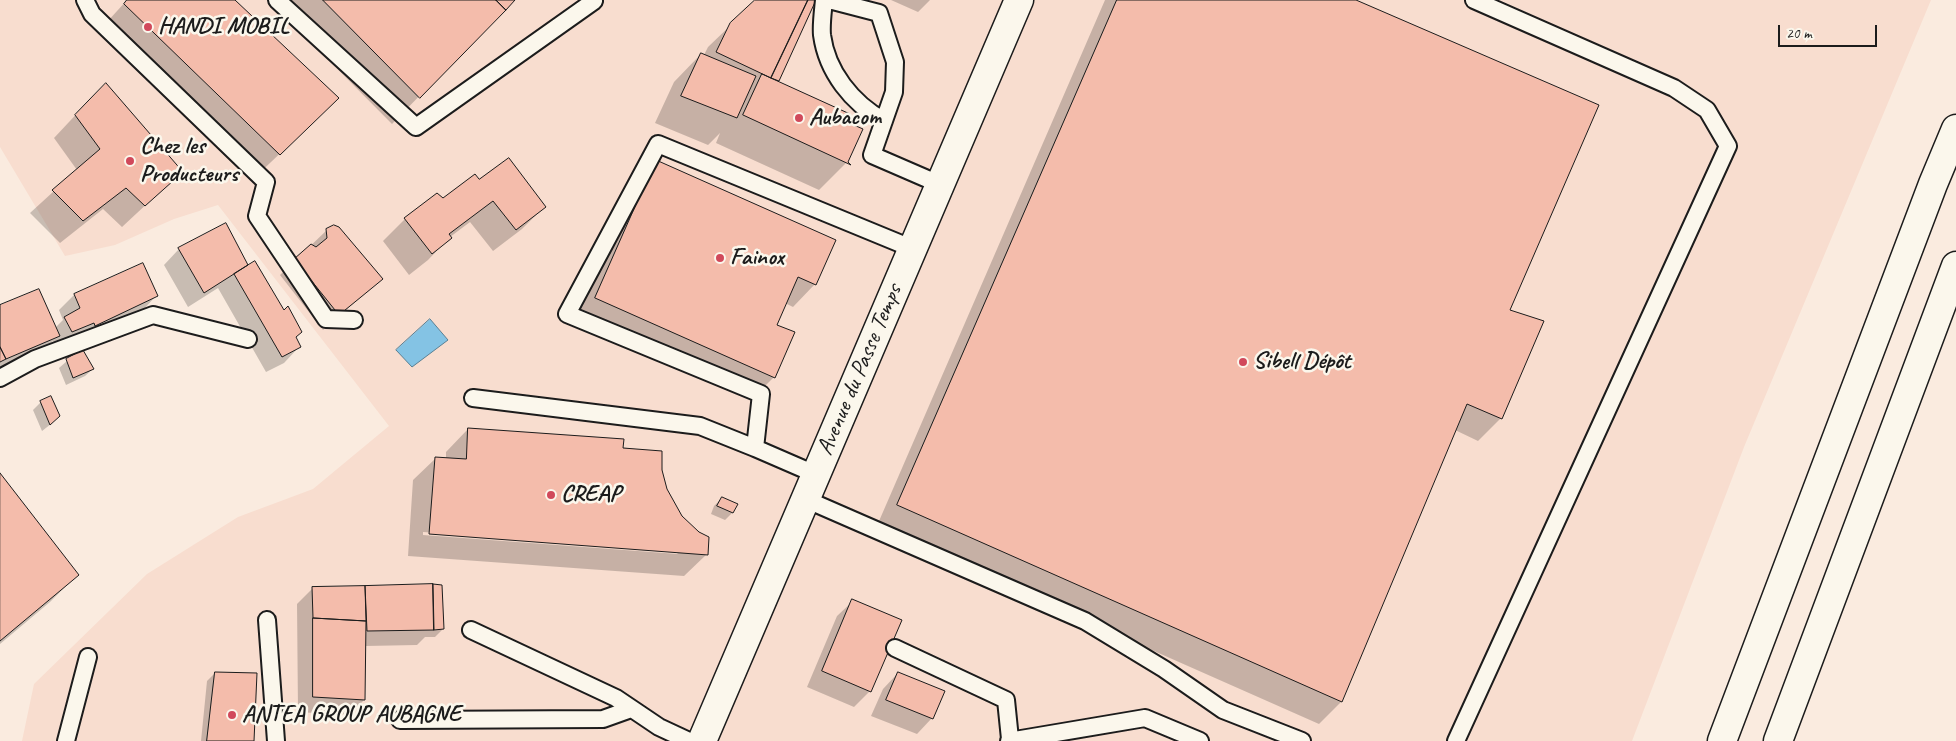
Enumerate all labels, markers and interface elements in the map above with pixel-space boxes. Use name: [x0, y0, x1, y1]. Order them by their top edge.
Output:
place label: HANDI MOBIL: [158, 13, 289, 41]
scale bar: [1781, 15, 1880, 47]
marker: HANDI MOBIL: [142, 21, 154, 33]
text: 20 m: [1786, 24, 1812, 43]
place label: Aubacom: [809, 104, 881, 132]
marker: Aubacom: [793, 112, 805, 124]
place label: Chez les Producteurs: [140, 133, 238, 189]
marker: Chez les Producteurs: [124, 155, 136, 167]
place label: Fainox: [730, 244, 784, 272]
marker: Fainox: [714, 252, 726, 264]
street label: Avenue du Passe Temps: [811, 280, 909, 460]
place label: Sibell Dépôt: [1253, 348, 1350, 376]
marker: Sibell Dépôt: [1237, 356, 1249, 368]
place label: CREAP: [561, 481, 621, 509]
marker: CREAP: [545, 489, 557, 501]
place label: ANTEA GROUP AUBAGNE: [242, 701, 461, 729]
marker: ANTEA GROUP AUBAGNE: [226, 709, 238, 721]

